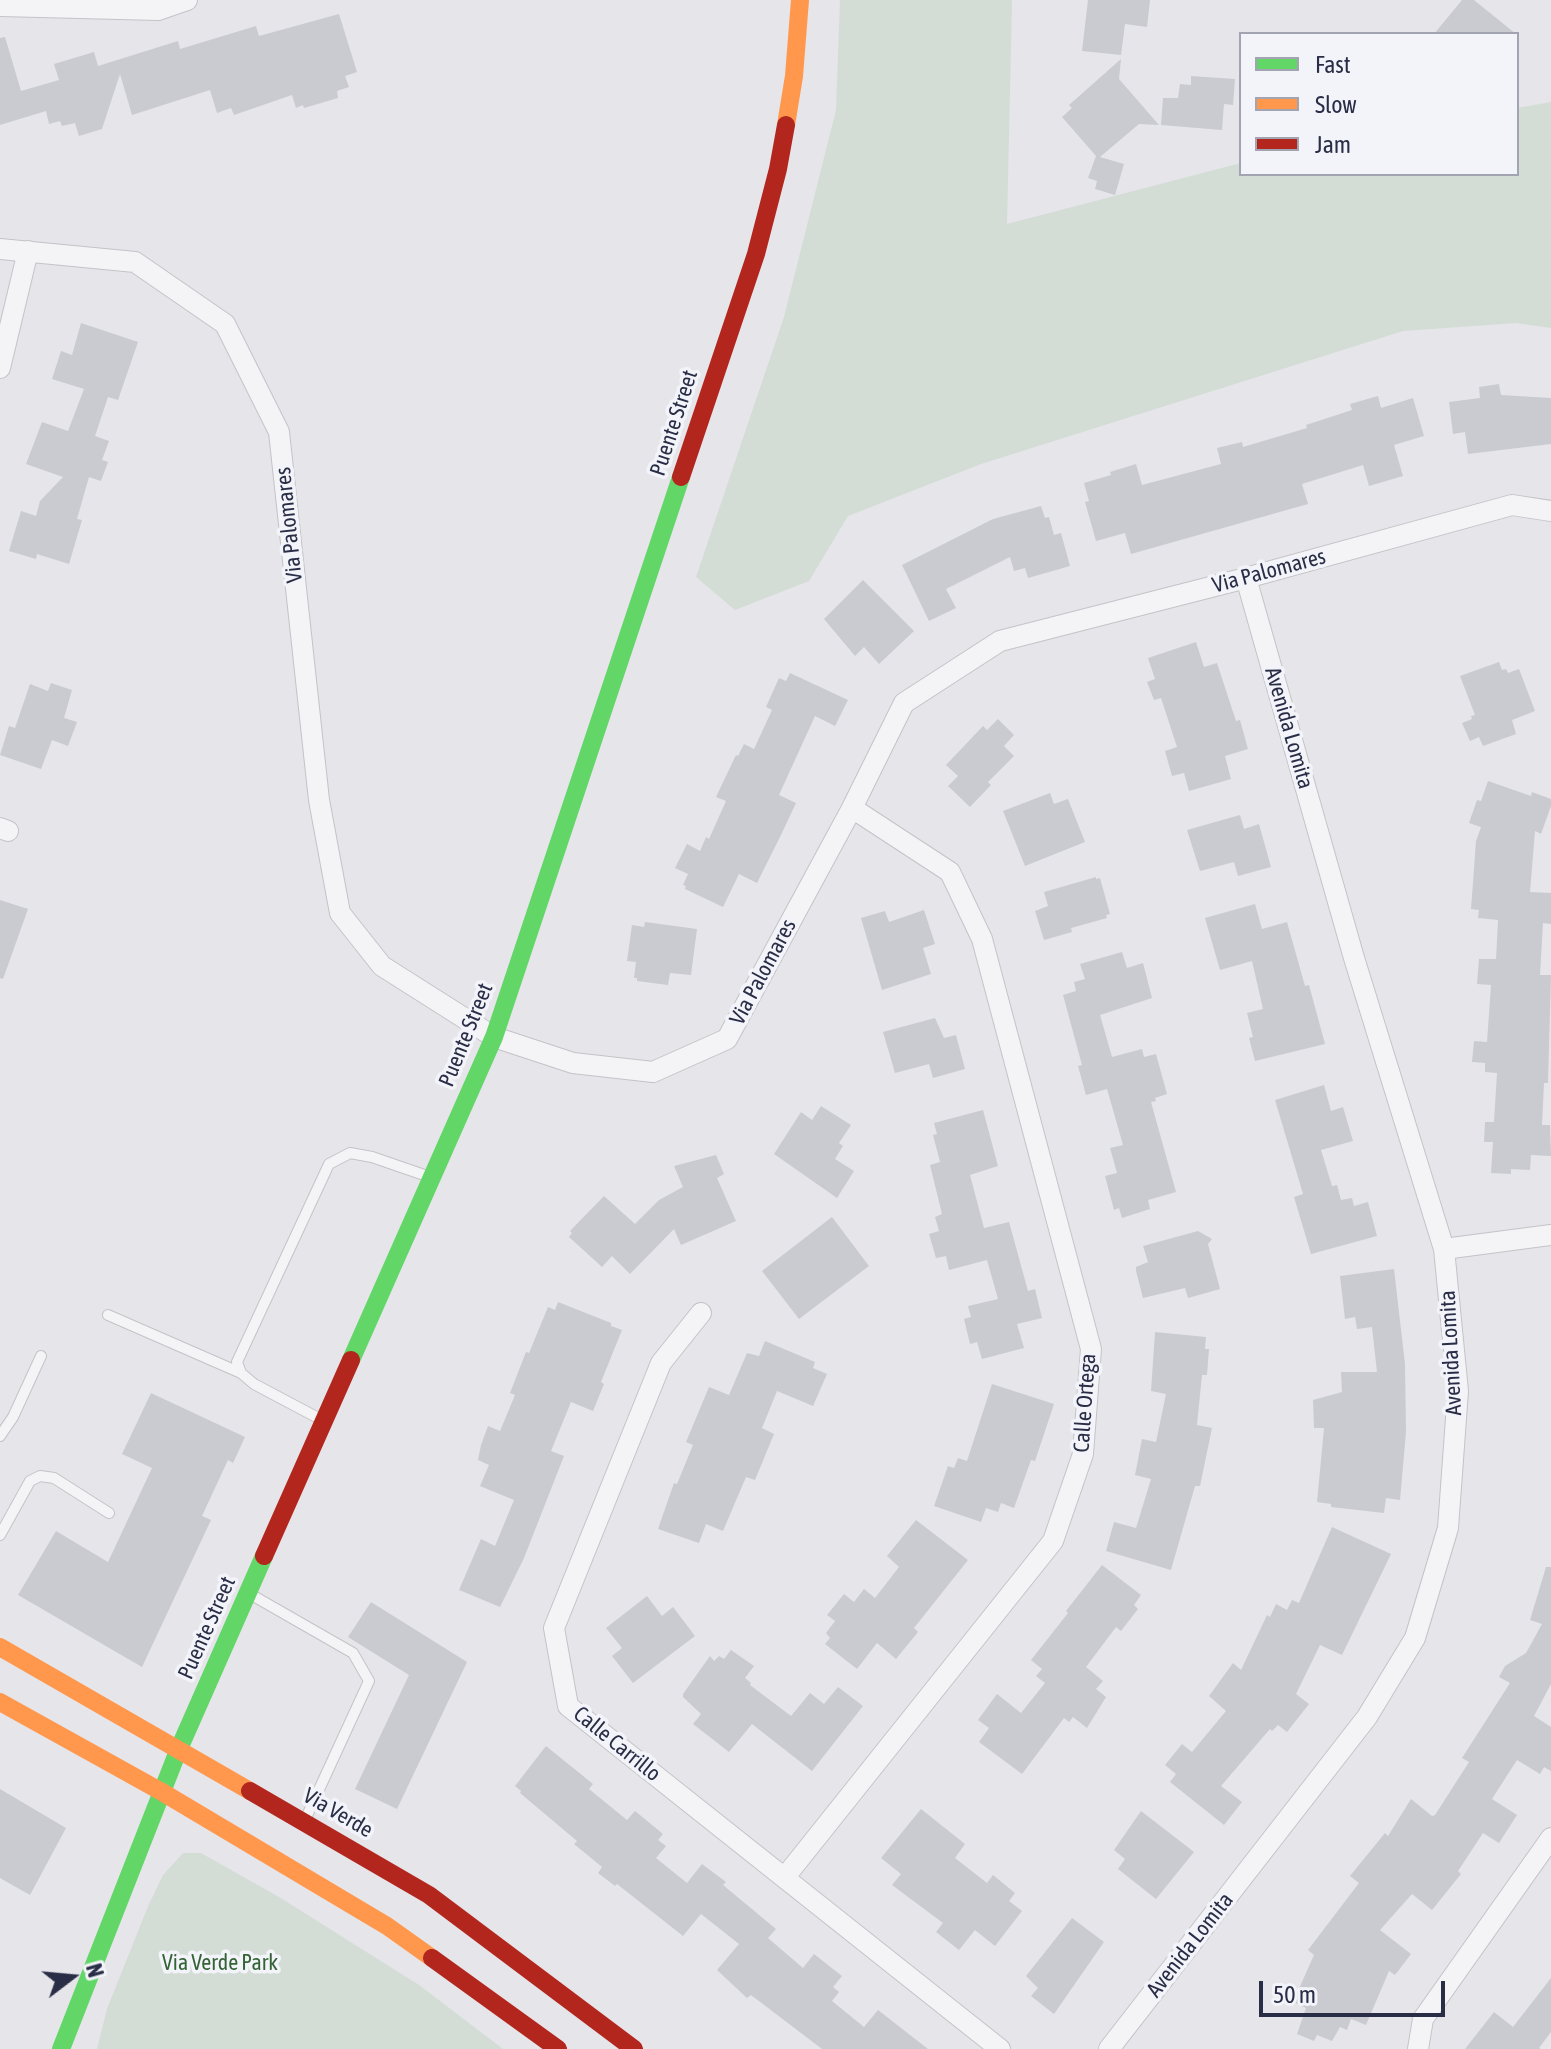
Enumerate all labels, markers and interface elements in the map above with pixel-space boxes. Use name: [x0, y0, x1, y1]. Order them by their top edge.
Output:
legend: [1239, 32, 1519, 176]
text: Fast: [1315, 51, 1351, 78]
text: Slow: [1315, 91, 1357, 118]
text: Jam: [1315, 131, 1351, 158]
street label: Puente Street: [645, 367, 703, 479]
street label: Via Palomares: [270, 466, 308, 584]
street label: Via Palomares: [1210, 543, 1328, 599]
street label: Avenida Lomita: [1259, 664, 1319, 792]
street label: Via Palomares: [724, 915, 802, 1029]
street label: Puente Street: [433, 979, 499, 1091]
street label: Avenida Lomita: [1435, 1290, 1467, 1416]
street label: Calle Ortega: [1068, 1353, 1102, 1453]
street label: Puente Street: [173, 1573, 241, 1683]
street label: Calle Carrillo: [568, 1701, 666, 1787]
street label: Via Verde: [298, 1783, 378, 1843]
street label: Avenida Lomita: [1141, 1887, 1239, 2003]
north arrow: [32, 1937, 112, 2017]
park label: Via Verde Park: [162, 1950, 278, 1976]
text: N: [81, 1961, 109, 1980]
scale bar: [1263, 1965, 1449, 2015]
text: 50 m: [1273, 1981, 1316, 2008]

